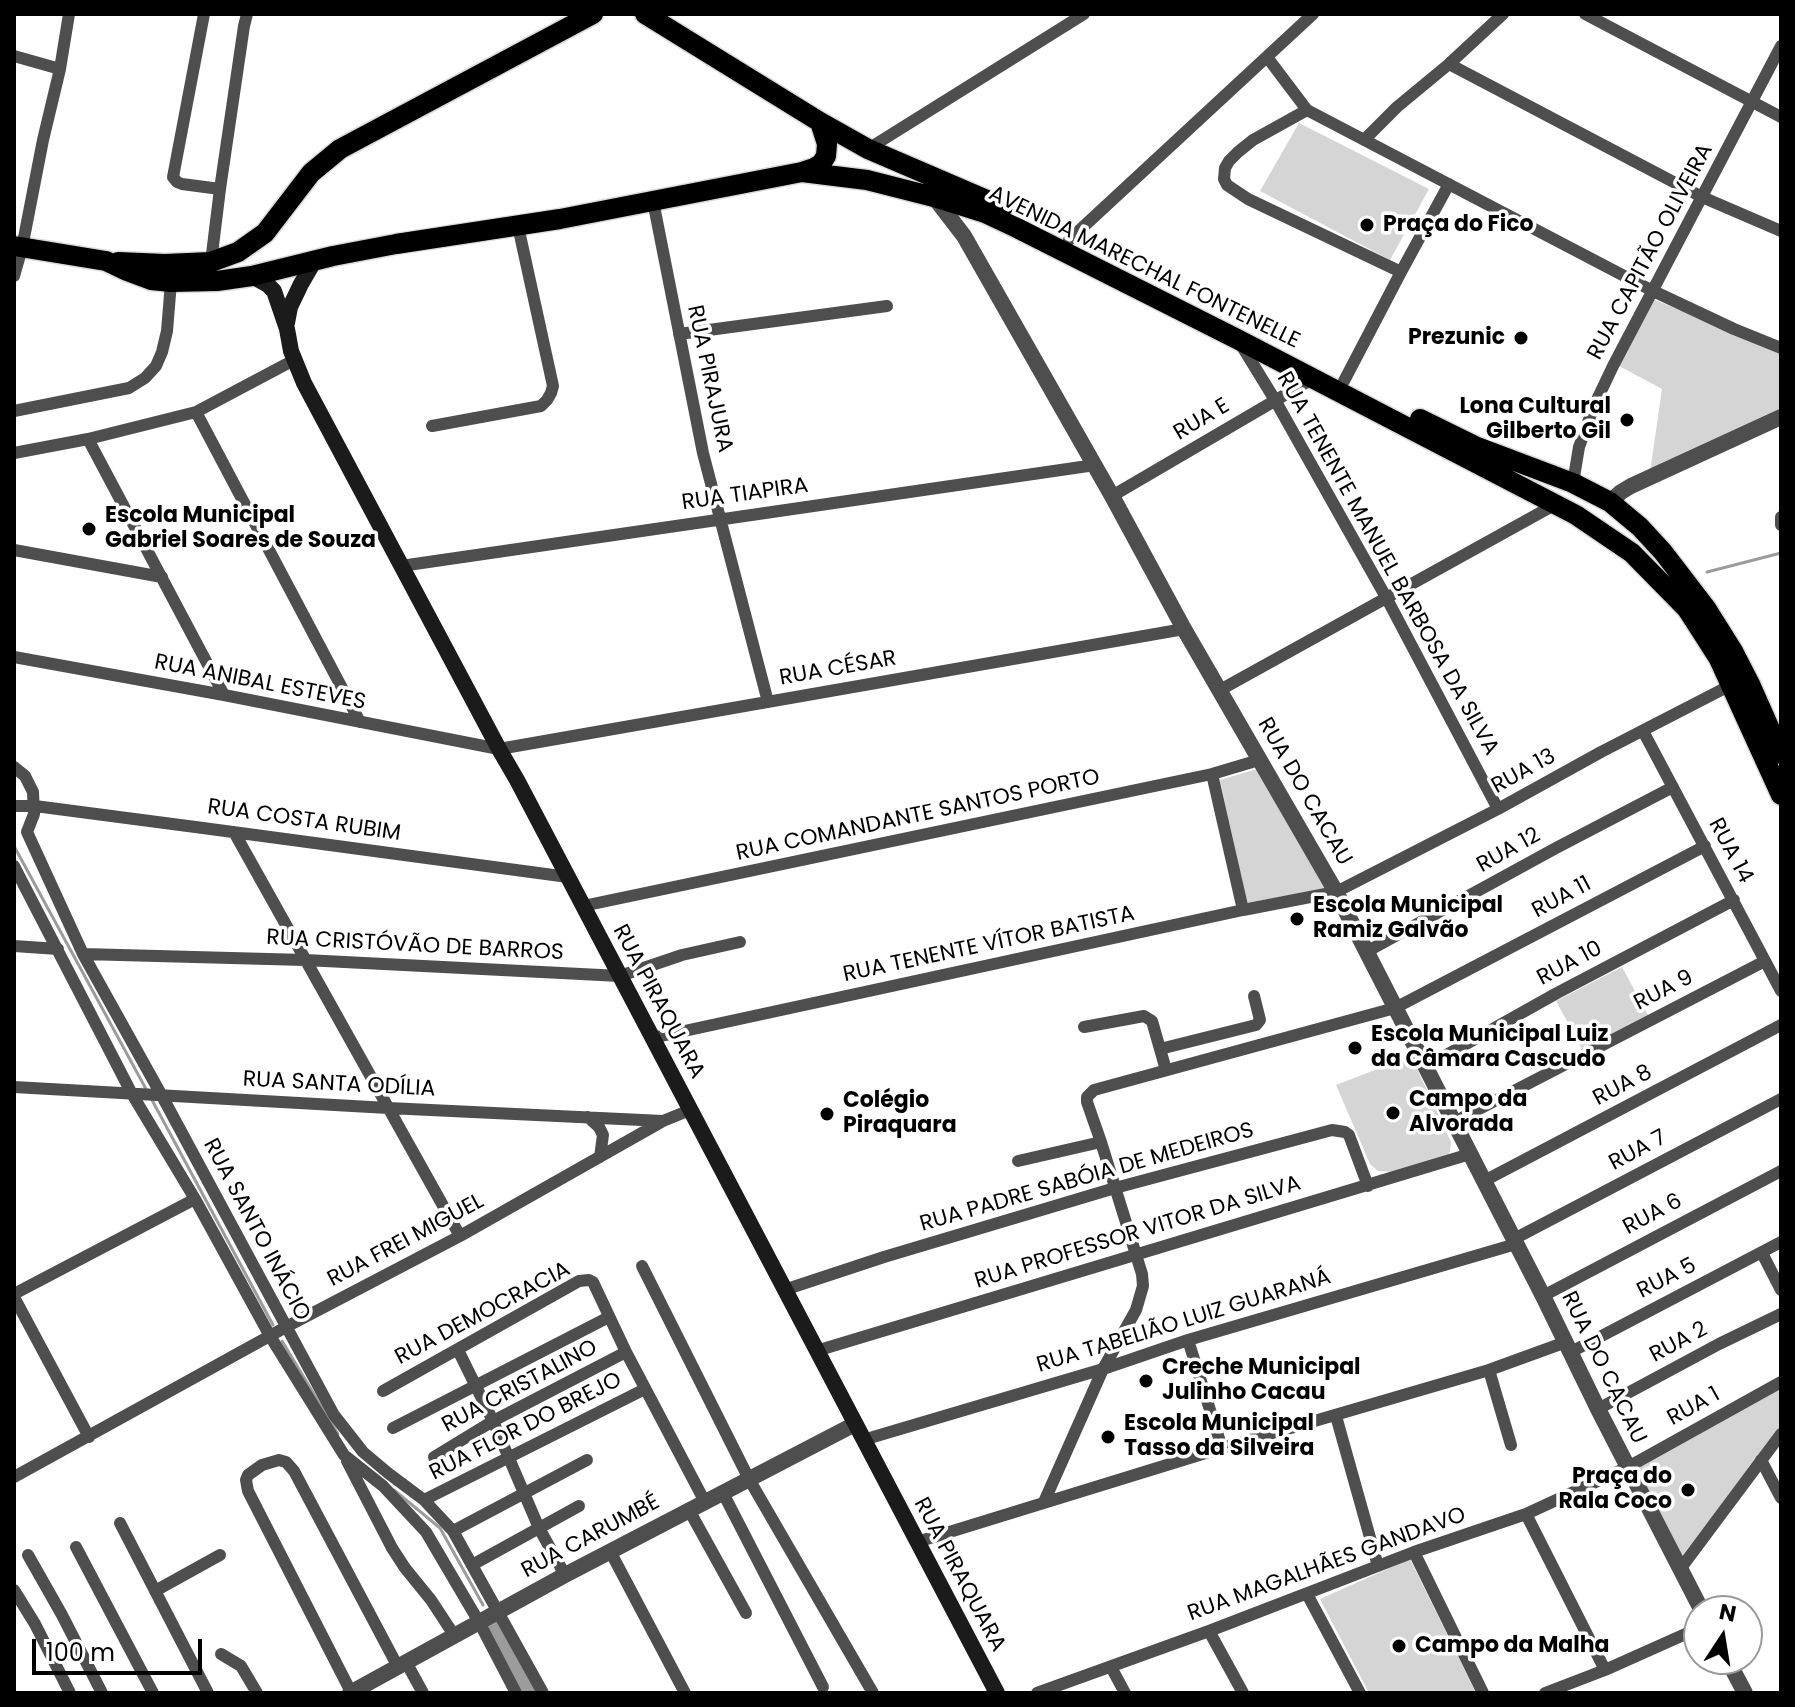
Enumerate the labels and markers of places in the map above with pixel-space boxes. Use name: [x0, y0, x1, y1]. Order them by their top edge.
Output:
place label: Praça do Fico: [1383, 212, 1533, 238]
marker: Praça do Fico: [1358, 216, 1376, 234]
place label: Prezunic: [1408, 325, 1505, 351]
marker: Prezunic: [1512, 329, 1530, 347]
place label: Lona Cultural Gilberto Gil: [1459, 394, 1611, 446]
marker: Lona Cultural Gilberto Gil: [1618, 411, 1636, 429]
place label: Escola Municipal Gabriel Soares de Souza: [105, 503, 376, 554]
marker: Escola Municipal Gabriel Soares de Souza: [80, 520, 98, 538]
place label: Escola Municipal Ramiz Galvão: [1313, 893, 1503, 944]
marker: Escola Municipal Ramiz Galvão: [1288, 910, 1306, 928]
place label: Escola Municipal Luiz da Câmara Cascudo: [1371, 1022, 1608, 1074]
marker: Escola Municipal Luiz da Câmara Cascudo: [1346, 1039, 1364, 1057]
place label: Campo da Alvorada: [1409, 1087, 1527, 1138]
place label: Colégio Piraquara: [843, 1088, 957, 1140]
marker: Campo da Alvorada: [1384, 1104, 1402, 1122]
marker: Colégio Piraquara: [818, 1105, 836, 1123]
place label: Creche Municipal Julinho Cacau: [1162, 1355, 1361, 1406]
marker: Creche Municipal Julinho Cacau: [1137, 1372, 1155, 1390]
place label: Escola Municipal Tasso da Silveira: [1124, 1411, 1314, 1462]
marker: Escola Municipal Tasso da Silveira: [1099, 1428, 1117, 1446]
place label: Praça do Rala Coco: [1559, 1464, 1672, 1516]
marker: Praça do Rala Coco: [1679, 1481, 1697, 1499]
place label: Campo da Malha: [1415, 1633, 1610, 1659]
marker: Campo da Malha: [1390, 1637, 1408, 1655]

